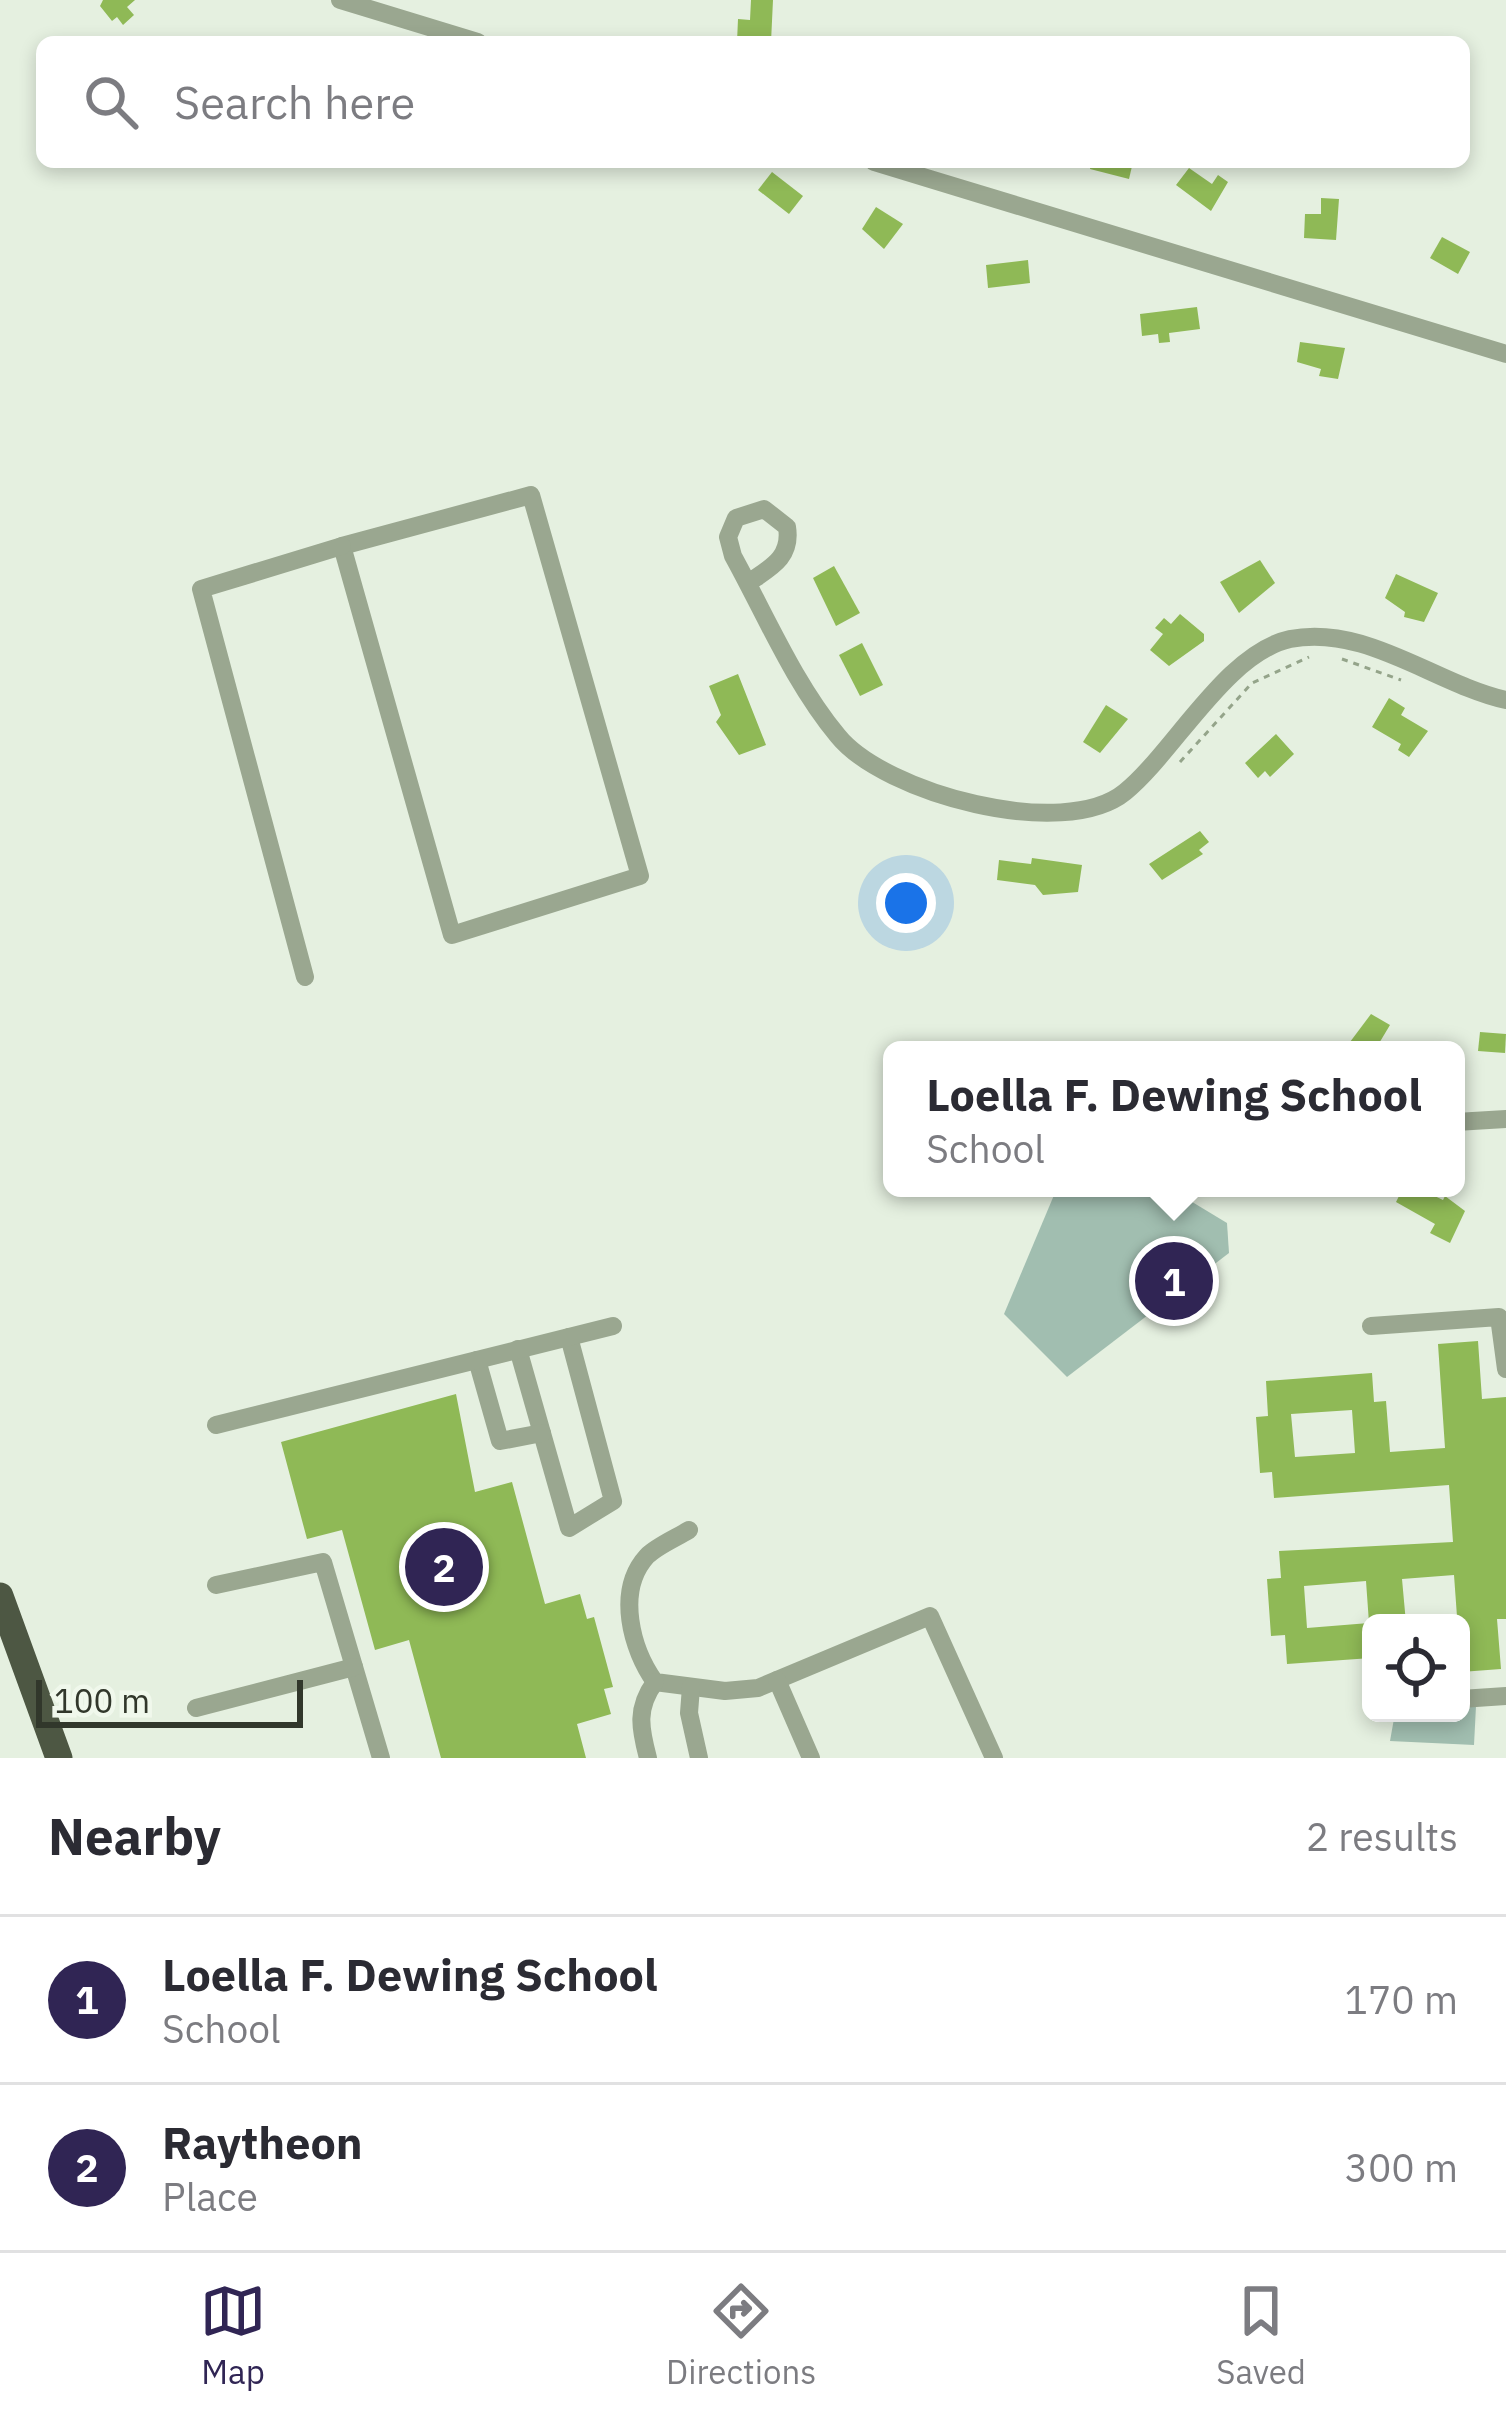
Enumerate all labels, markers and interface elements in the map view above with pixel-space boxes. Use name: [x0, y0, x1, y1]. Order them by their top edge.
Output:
search box: [36, 36, 1470, 168]
icon: search: [78, 69, 144, 135]
text: Search here: [174, 73, 415, 131]
your location: [876, 873, 936, 933]
popup: [883, 1041, 1465, 1197]
text: Loella F. Dewing School: [926, 1065, 1422, 1123]
text: School: [926, 1123, 1045, 1174]
pin: 1: [1135, 1236, 1213, 1326]
pin: 2: [405, 1522, 483, 1612]
map controls: [1362, 1614, 1470, 1722]
button: locate: [1362, 1614, 1470, 1722]
scale bar: [36, 1674, 303, 1727]
text: 100 m: [54, 1679, 150, 1722]
text: Nearby: [48, 1803, 221, 1869]
text: 2 results: [1306, 1811, 1458, 1862]
text: Loella F. Dewing School: [162, 1945, 658, 2003]
text: 1: [75, 1974, 99, 2025]
text: 170 m: [1345, 1974, 1458, 2025]
text: School: [162, 2003, 281, 2054]
text: Raytheon: [162, 2113, 363, 2171]
text: 2: [75, 2142, 99, 2193]
text: 300 m: [1345, 2142, 1458, 2193]
text: Place: [162, 2171, 258, 2222]
tab: Map: [200, 2278, 266, 2393]
tab: Directions: [666, 2278, 816, 2393]
tab: Saved: [1216, 2278, 1306, 2393]

